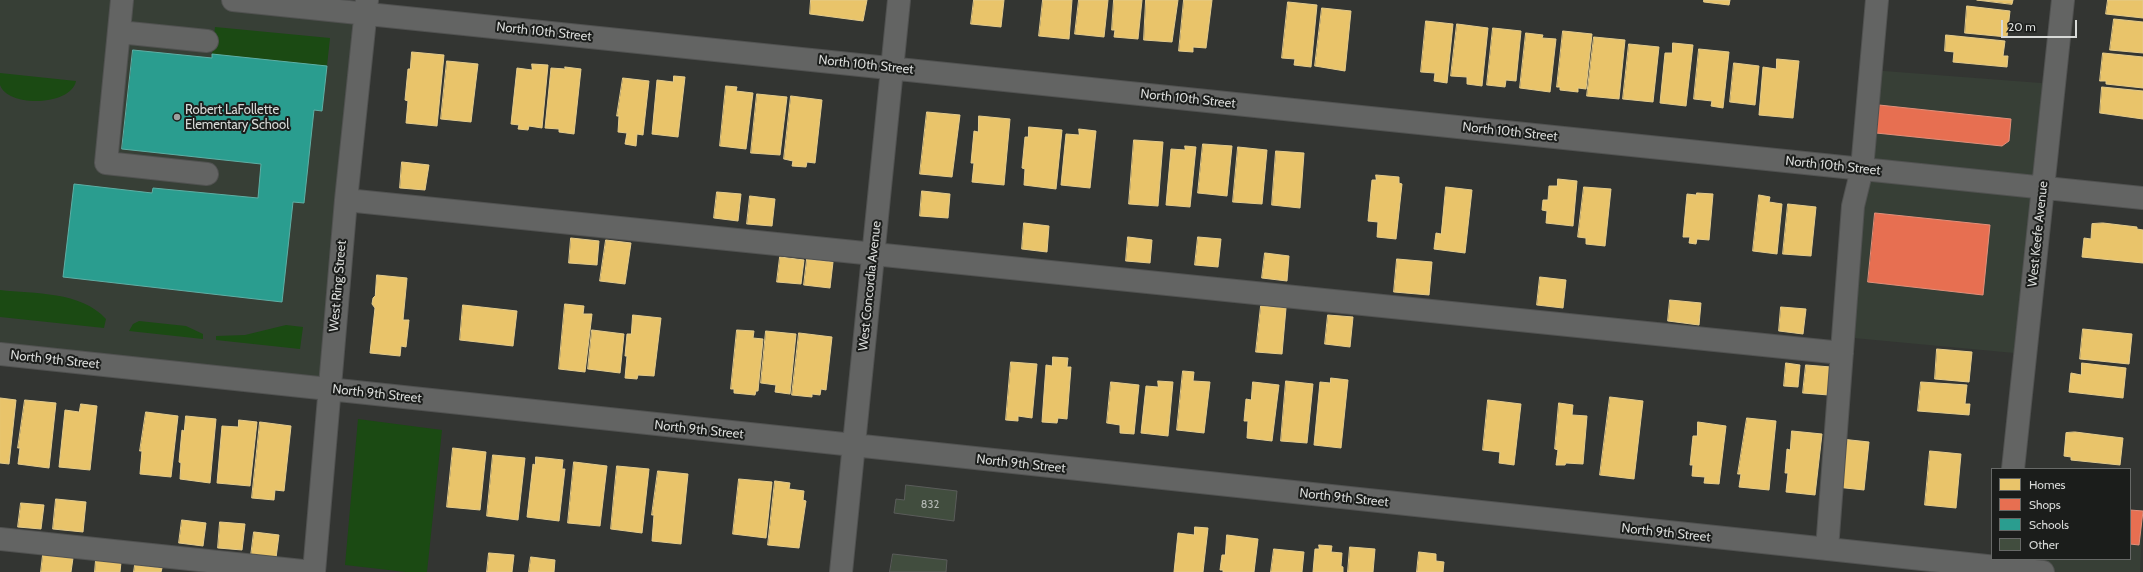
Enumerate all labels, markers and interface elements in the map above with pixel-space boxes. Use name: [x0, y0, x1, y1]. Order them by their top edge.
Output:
scale bar: [2003, 12, 2079, 38]
street label: North 10th Street: [496, 19, 592, 45]
text: 20 m: [2008, 19, 2036, 34]
street label: North 10th Street: [818, 52, 914, 78]
street label: North 10th Street: [1140, 86, 1236, 112]
place label: Robert LaFollette Elementary School: [185, 102, 289, 133]
marker: Robert LaFollette Elementary School: [172, 112, 182, 122]
street label: North 10th Street: [1462, 119, 1558, 145]
street label: North 10th Street: [1785, 153, 1881, 179]
street label: West Keefe Avenue: [2025, 180, 2051, 288]
street label: West Concordia Avenue: [855, 220, 885, 352]
street label: West Ring Street: [326, 240, 350, 332]
street label: North 9th Street: [10, 348, 100, 372]
street label: North 9th Street: [332, 382, 422, 406]
street label: North 9th Street: [654, 418, 744, 442]
street label: North 9th Street: [976, 452, 1066, 476]
legend: [1991, 468, 2131, 560]
text: Homes: [2029, 477, 2066, 492]
street label: North 9th Street: [1299, 486, 1389, 510]
text: Shops: [2029, 497, 2061, 512]
house number: 832: [921, 498, 939, 512]
text: Schools: [2029, 517, 2069, 532]
street label: North 9th Street: [1621, 521, 1711, 545]
text: Other: [2029, 537, 2059, 552]

